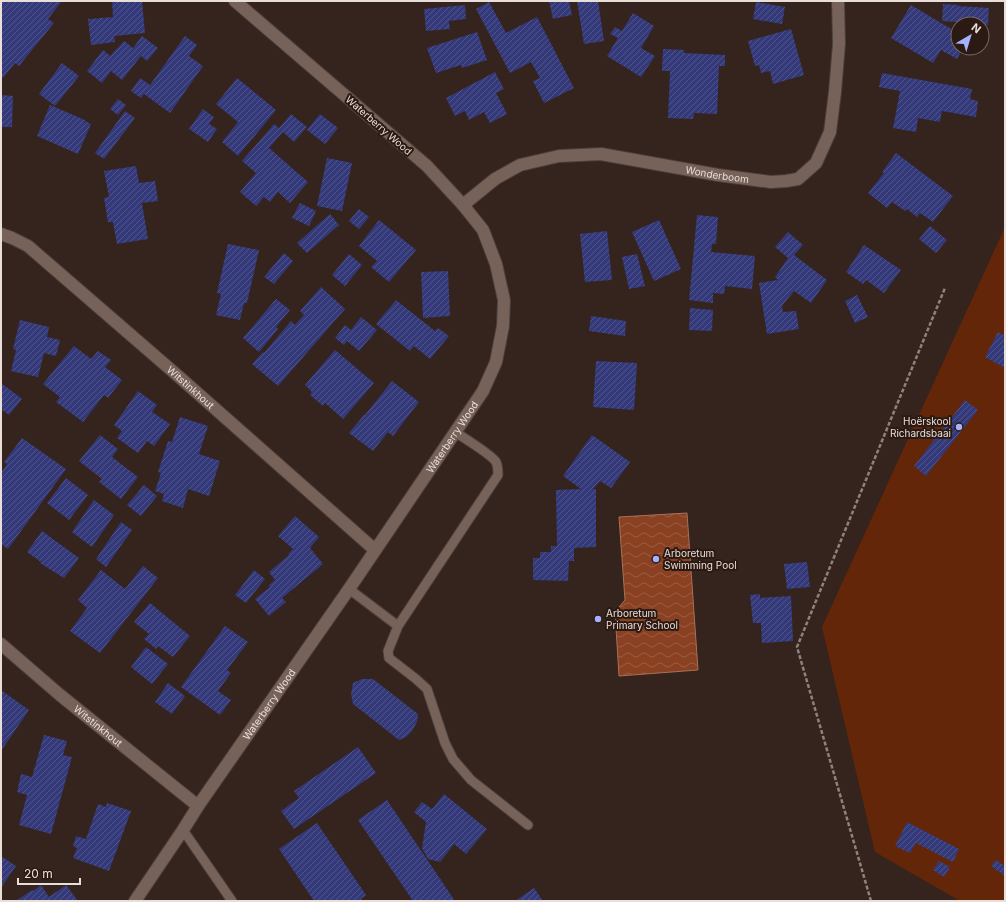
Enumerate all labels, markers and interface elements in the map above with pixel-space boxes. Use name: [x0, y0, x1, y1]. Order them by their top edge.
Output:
north arrow: [950, 16, 990, 56]
text: N: [969, 20, 984, 36]
street label: Waterberry Wood: [344, 93, 414, 157]
street label: Wonderboom: [685, 163, 750, 185]
street label: Witstinkhout: [165, 363, 217, 412]
street label: Waterberry Wood: [424, 399, 480, 475]
place label: Hoërskool Richardsbaai: [890, 415, 951, 439]
marker: Hoërskool Richardsbaai: [954, 422, 964, 432]
place label: Arboretum Swimming Pool: [664, 547, 737, 571]
marker: Arboretum Swimming Pool: [651, 554, 661, 564]
place label: Arboretum Primary School: [606, 607, 678, 631]
marker: Arboretum Primary School: [593, 614, 603, 624]
street label: Waterberry Wood: [240, 666, 298, 742]
street label: Witstinkhout: [71, 703, 125, 749]
scale bar: [18, 860, 80, 886]
text: 20 m: [24, 866, 53, 881]

